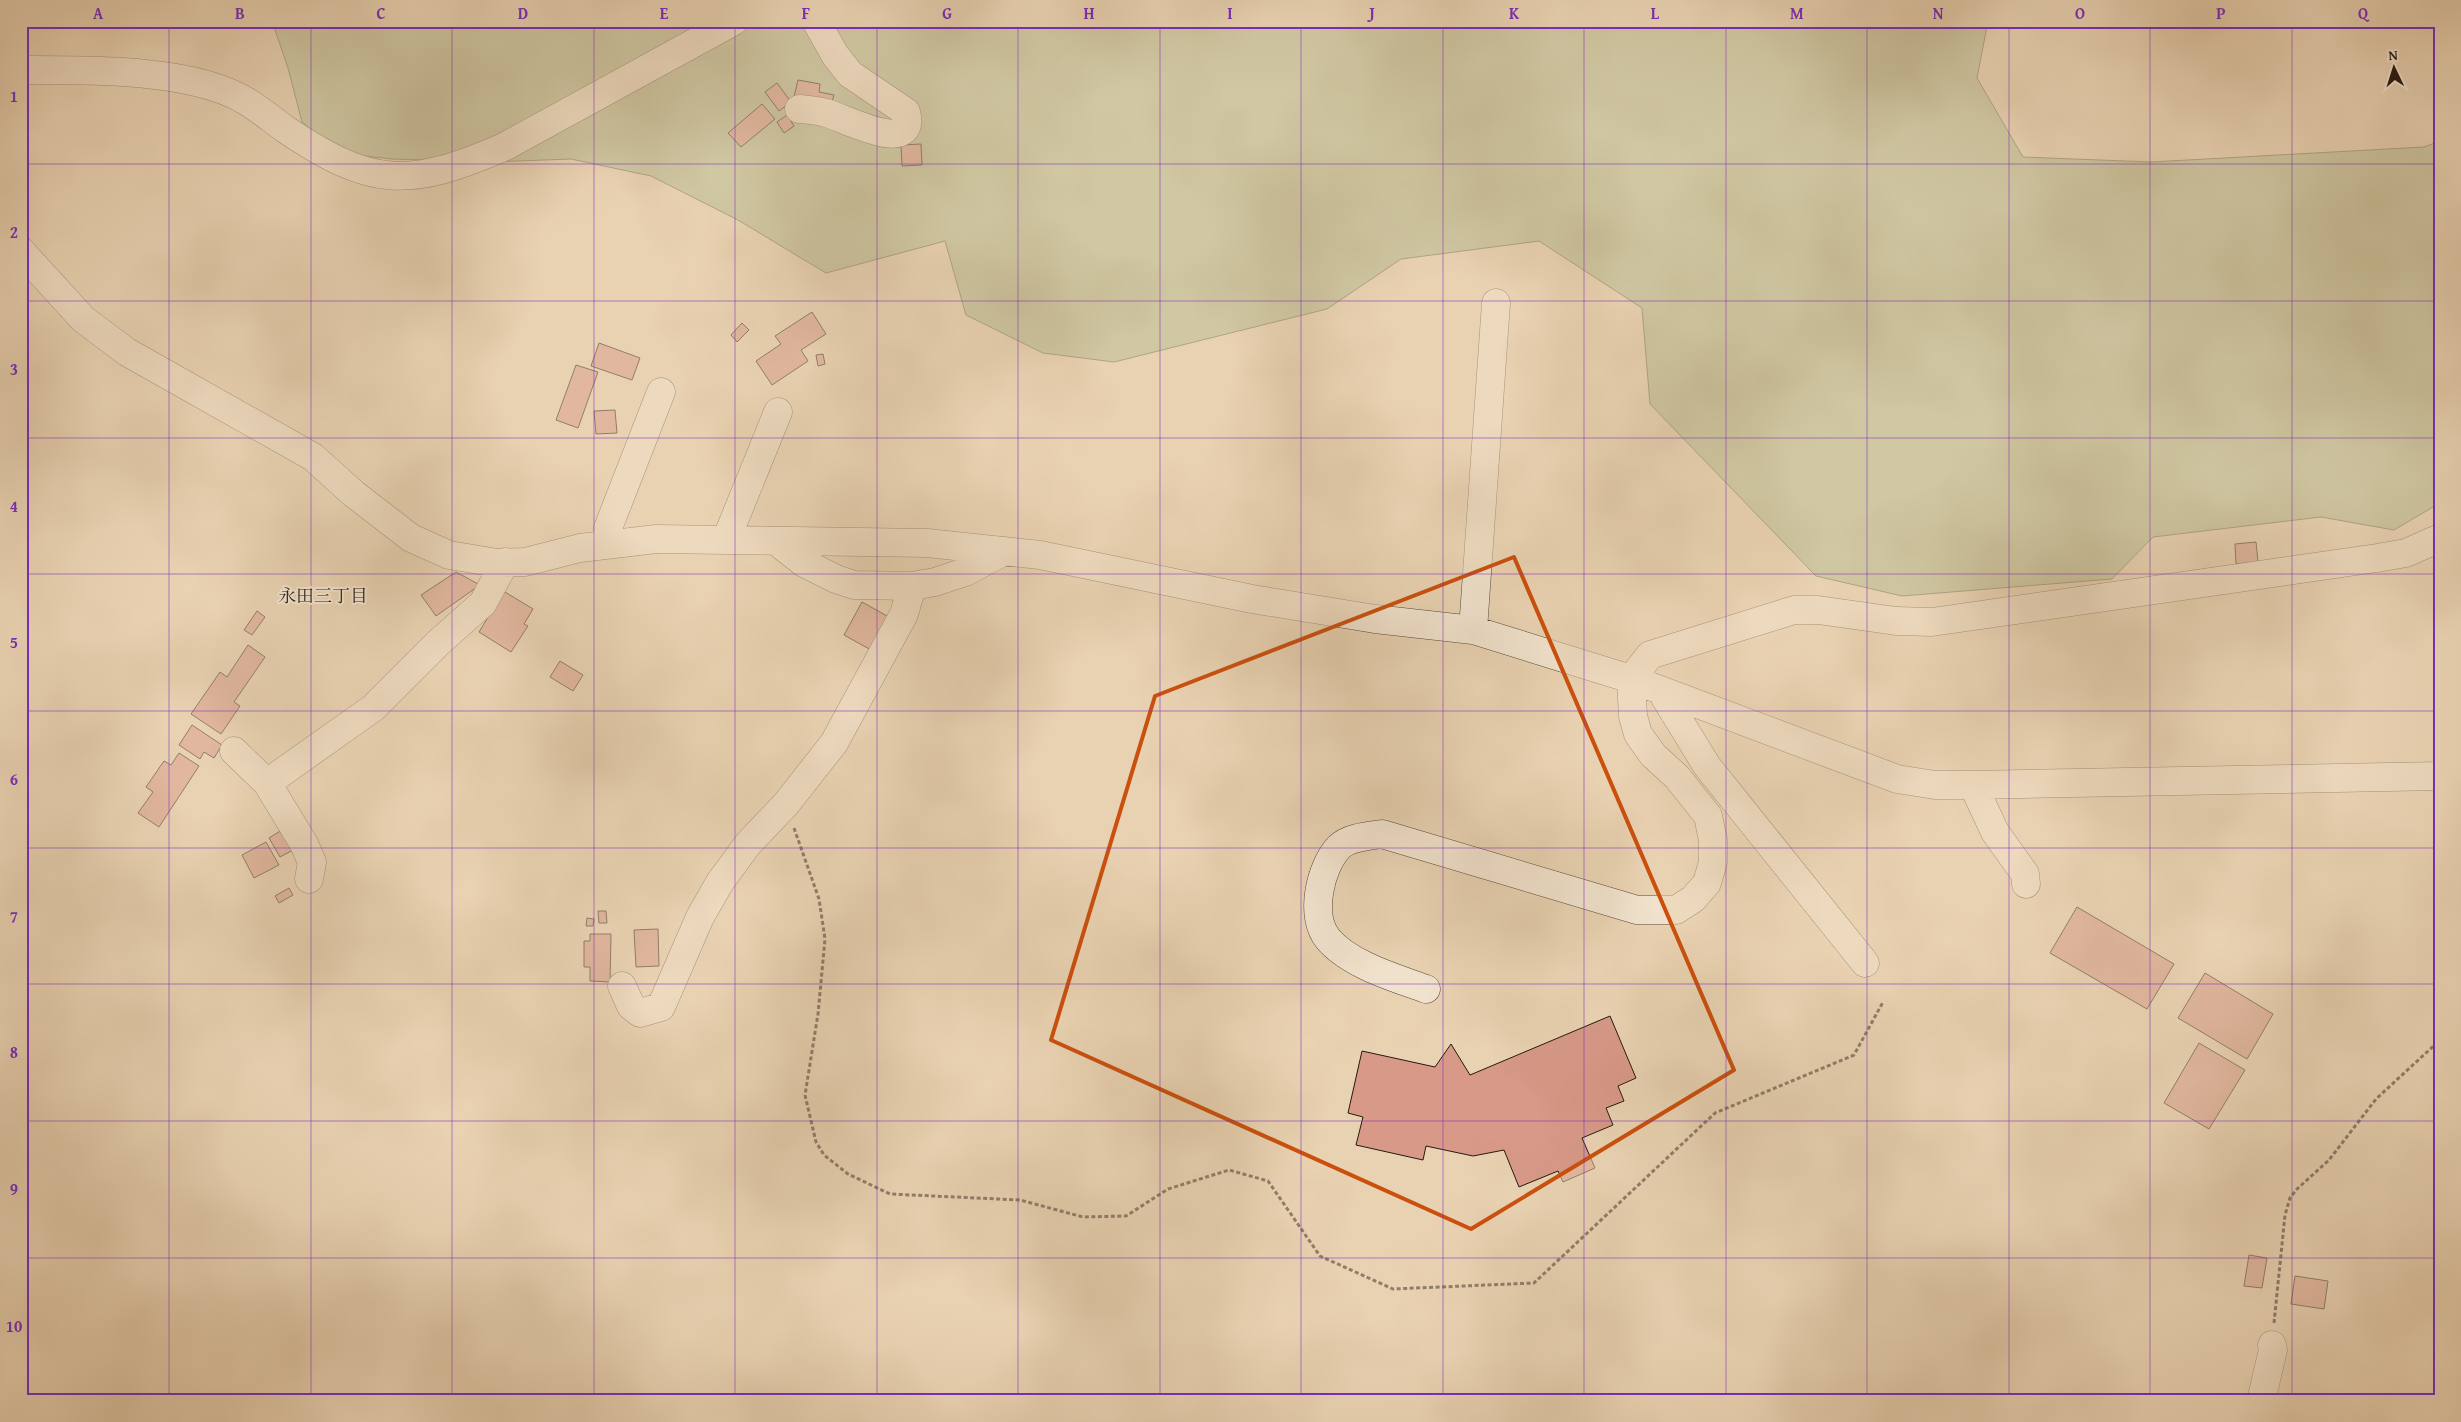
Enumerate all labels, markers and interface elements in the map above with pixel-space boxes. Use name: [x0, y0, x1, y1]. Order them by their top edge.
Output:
text: A: [93, 1, 104, 25]
text: B: [235, 1, 245, 25]
text: C: [376, 1, 386, 25]
text: D: [518, 1, 528, 25]
text: E: [660, 1, 669, 25]
text: F: [802, 1, 810, 25]
text: G: [942, 1, 952, 25]
text: H: [1083, 1, 1095, 25]
text: I: [1227, 1, 1233, 25]
text: J: [1366, 1, 1375, 25]
text: K: [1509, 1, 1520, 25]
text: L: [1651, 1, 1660, 25]
text: M: [1790, 1, 1804, 25]
text: N: [1933, 1, 1944, 25]
text: O: [2075, 1, 2085, 25]
text: P: [2216, 1, 2226, 25]
text: Q: [2358, 1, 2370, 25]
north arrow: [2368, 42, 2418, 92]
text: N: [2388, 45, 2399, 65]
text: 1: [10, 84, 18, 108]
text: 2: [10, 220, 18, 244]
text: 3: [10, 357, 18, 381]
text: 4: [10, 494, 18, 518]
district label: 永田三丁目: [278, 582, 368, 609]
text: 5: [10, 630, 18, 654]
text: 6: [10, 767, 18, 791]
text: 7: [10, 904, 18, 928]
text: 8: [10, 1040, 18, 1064]
text: 9: [10, 1177, 18, 1201]
text: 10: [6, 1314, 22, 1338]

